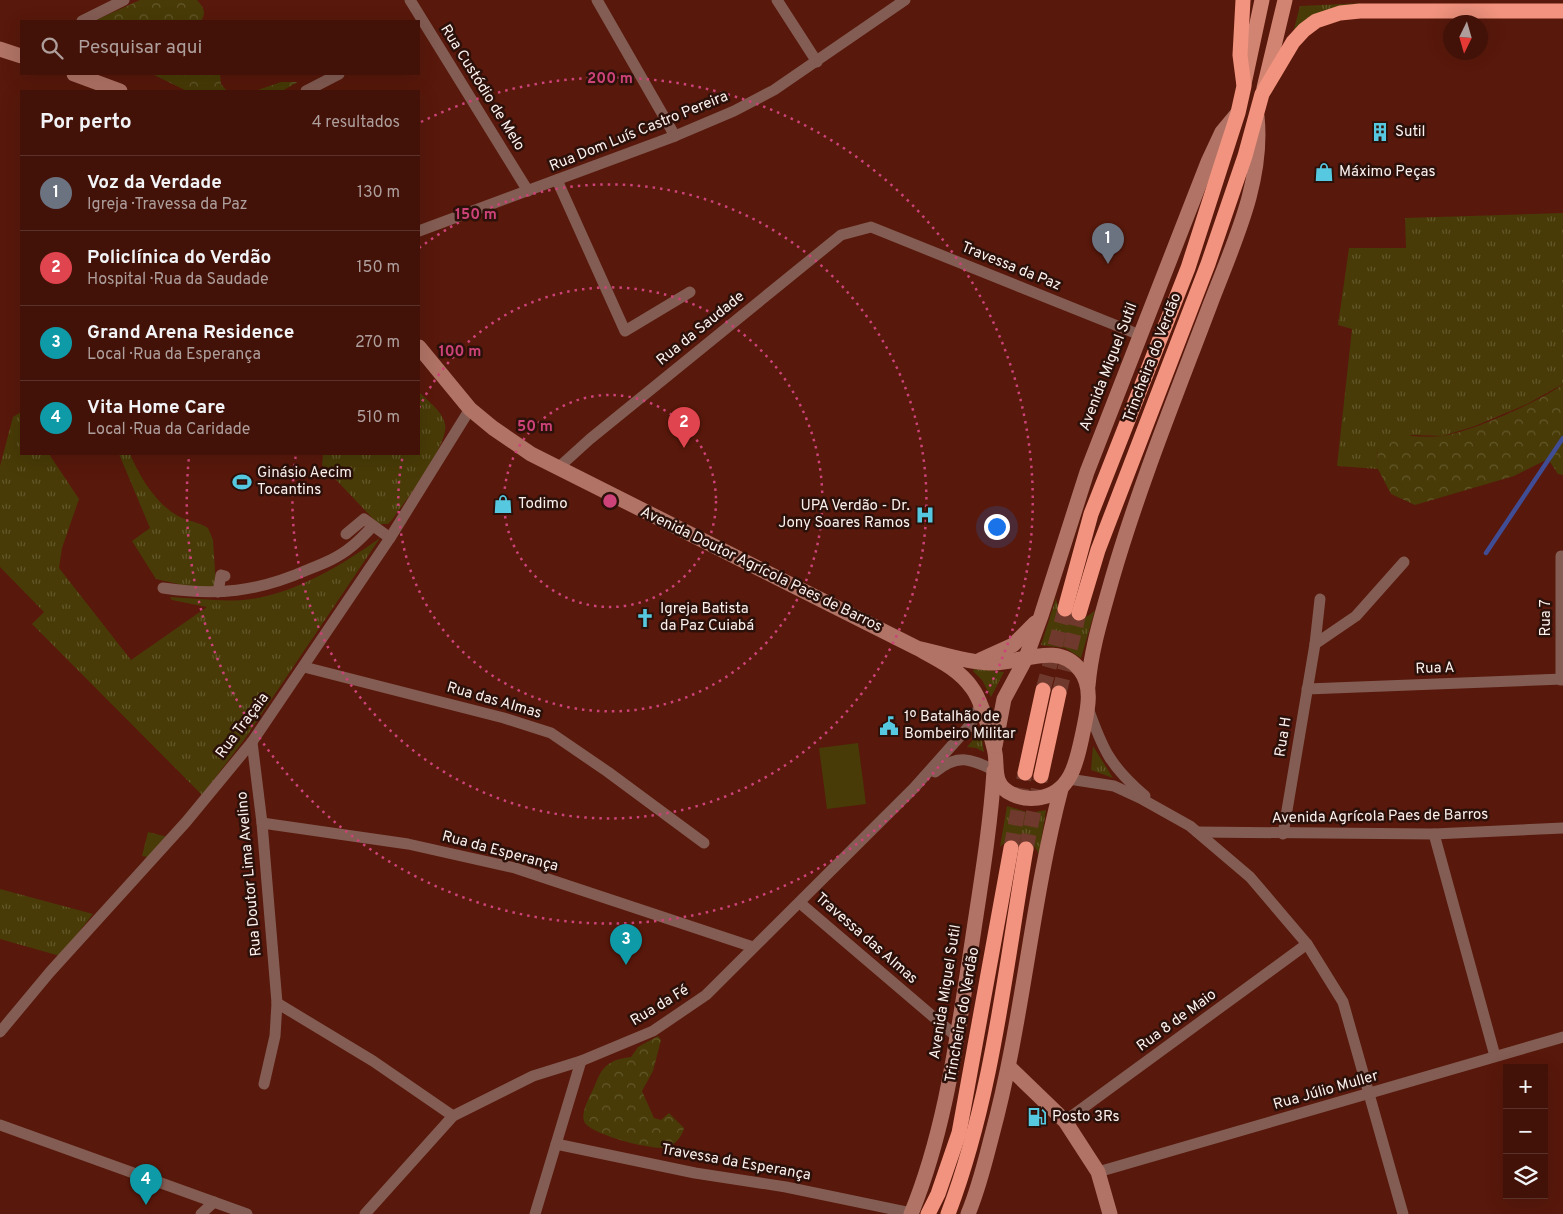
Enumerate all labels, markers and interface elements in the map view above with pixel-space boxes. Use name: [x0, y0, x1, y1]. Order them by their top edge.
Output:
north arrow: [1443, 15, 1488, 60]
search box: [20, 20, 420, 75]
street label: Rua Custódio de Melo: [435, 21, 529, 155]
icon: search: [38, 34, 66, 62]
text: Pesquisar aqui: [78, 36, 202, 60]
text: 200 m: [587, 70, 633, 89]
street label: Rua Dom Luís Castro Pereira: [547, 87, 731, 177]
text: Por perto: [40, 109, 132, 136]
text: 4 resultados: [312, 113, 400, 133]
building icon: Sutil: [1369, 121, 1391, 143]
place label: Sutil: [1395, 123, 1426, 142]
shop icon: Máximo Peças: [1313, 161, 1335, 183]
place label: Máximo Peças: [1339, 163, 1435, 182]
text: Voz da Verdade: [87, 171, 222, 195]
text: 1: [53, 183, 59, 203]
text: 130 m: [357, 183, 400, 203]
text: Igreja · Travessa da Paz: [87, 195, 248, 215]
text: 150 m: [455, 206, 497, 225]
pin: 1: [1092, 223, 1124, 264]
street label: Travessa da Paz: [958, 238, 1064, 296]
text: Policlínica do Verdão: [87, 246, 271, 270]
text: 2: [51, 258, 61, 278]
text: 150 m: [357, 258, 400, 278]
text: Hospital · Rua da Saudade: [87, 270, 269, 290]
street label: Rua da Saudade: [653, 288, 749, 370]
street label: Trincheira do Verdão: [1120, 291, 1186, 425]
street label: Avenida Miguel Sutil: [1076, 300, 1142, 434]
text: Grand Arena Residence: [87, 321, 294, 345]
text: 3: [51, 333, 61, 353]
text: 270 m: [355, 333, 400, 353]
text: 100 m: [439, 343, 481, 362]
text: Local · Rua da Esperança: [87, 345, 261, 365]
text: Vita Home Care: [87, 396, 225, 420]
pin: 2: [668, 407, 700, 448]
text: 4: [51, 408, 61, 428]
text: 510 m: [357, 408, 400, 428]
text: 50 m: [517, 418, 553, 437]
text: Local · Rua da Caridade: [87, 420, 250, 440]
place label: Ginásio Aecim Tocantins: [257, 464, 352, 500]
sports icon: Ginásio Aecim Tocantins: [231, 471, 253, 493]
centre of rings: [601, 492, 619, 510]
shop icon: Todimo: [492, 493, 514, 515]
place label: Todimo: [518, 495, 568, 514]
place label: UPA Verdão - Dr. Jony Soares Ramos: [778, 497, 910, 533]
street label: Avenida Doutor Agrícola Paes de Barros: [637, 503, 885, 637]
hospital icon: UPA Verdão - Dr. Jony Soares Ramos: [914, 504, 936, 526]
your location: [984, 514, 1010, 540]
street label: Rua 7: [1537, 599, 1556, 636]
place label: Igreja Batista da Paz Cuiabá: [660, 600, 754, 636]
church icon: Igreja Batista da Paz Cuiabá: [634, 607, 656, 629]
street label: Rua A: [1415, 659, 1455, 679]
street label: Rua das Almas: [444, 678, 544, 724]
street label: Rua Traçaia: [212, 689, 274, 763]
place label: 1º Batalhão de Bombeiro Militar: [904, 708, 1016, 744]
public building icon: 1º Batalhão de Bombeiro Militar: [878, 715, 900, 737]
street label: Rua H: [1271, 716, 1297, 758]
street label: Rua Doutor Lima Avelino: [233, 791, 267, 957]
street label: Avenida Agrícola Paes de Barros: [1272, 806, 1488, 828]
street label: Rua da Esperança: [440, 827, 560, 877]
street label: Travessa das Almas: [811, 889, 921, 989]
street label: Avenida Miguel Sutil: [926, 923, 966, 1061]
pin: 3: [610, 924, 642, 965]
street label: Trincheira do Verdão: [942, 946, 984, 1084]
street label: Rua da Fé: [627, 981, 693, 1031]
street label: Rua 8 de Maio: [1133, 986, 1221, 1056]
map controls: [1503, 1064, 1548, 1199]
button: +: [1503, 1064, 1548, 1109]
street label: Rua Júlio Muller: [1271, 1067, 1381, 1115]
fuel station icon: Posto 3Rs: [1026, 1106, 1048, 1128]
place label: Posto 3Rs: [1052, 1108, 1119, 1127]
button: −: [1503, 1109, 1548, 1154]
street label: Travessa da Esperança: [660, 1140, 812, 1186]
button: layers: [1503, 1154, 1548, 1199]
pin: 4: [130, 1164, 162, 1205]

